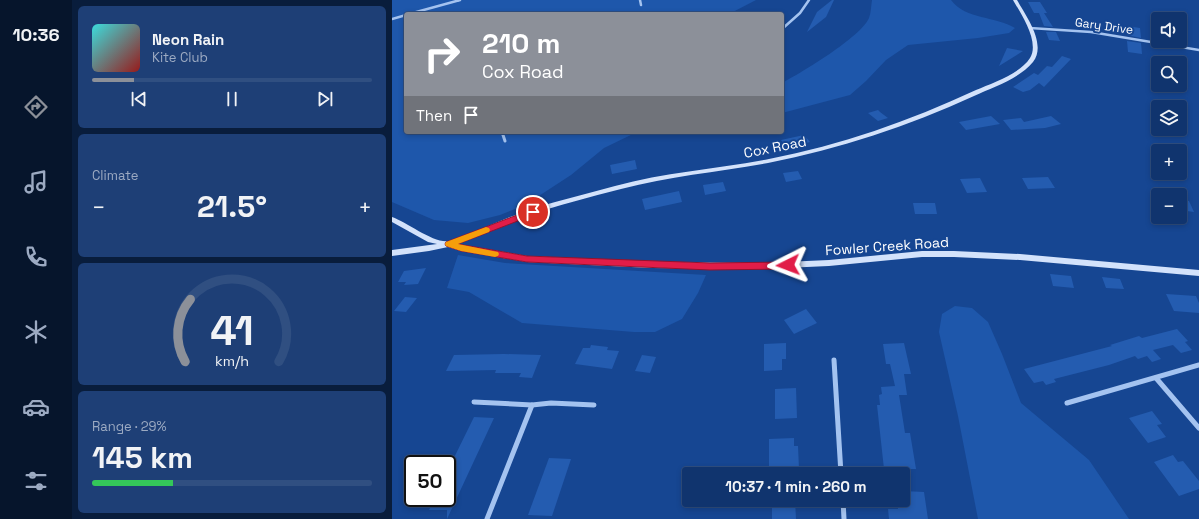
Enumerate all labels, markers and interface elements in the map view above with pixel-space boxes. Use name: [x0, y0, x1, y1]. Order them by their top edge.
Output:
map controls: [1151, 12, 1187, 224]
button: sound: [1151, 12, 1187, 48]
street label: Gary Drive: [1074, 14, 1134, 38]
text: 10:36: [12, 23, 60, 46]
text: 210 m: [482, 25, 560, 61]
icon: right: [416, 28, 468, 80]
text: Neon Rain: [152, 30, 224, 49]
text: Kite Club: [152, 49, 208, 66]
button: search: [1151, 56, 1187, 92]
text: Cox Road: [482, 60, 564, 83]
icon: previous: [128, 88, 150, 110]
icon: pause: [221, 88, 243, 110]
icon: next: [314, 88, 336, 110]
icon: directions: [22, 93, 50, 121]
button: layers: [1151, 100, 1187, 136]
icon: arrive: [460, 104, 482, 126]
text: Then: [416, 106, 452, 125]
street label: Cox Road: [742, 132, 808, 162]
button: +: [1151, 144, 1187, 180]
text: Climate: [92, 167, 138, 184]
icon: music: [22, 168, 50, 196]
text: 21.5°: [197, 187, 267, 226]
button: −: [1151, 188, 1187, 224]
text: −: [92, 193, 106, 221]
text: +: [358, 193, 372, 221]
pin: [516, 195, 550, 229]
icon: arrive: [522, 201, 544, 223]
street label: Fowler Creek Road: [825, 233, 949, 259]
icon: phone: [22, 243, 50, 271]
position arrow: [767, 244, 809, 286]
text: 41: [210, 303, 254, 356]
icon: climate: [22, 318, 50, 346]
text: km/h: [215, 351, 249, 369]
icon: car: [22, 393, 50, 421]
text: Range · 29%: [92, 418, 167, 435]
text: 145 km: [92, 438, 193, 477]
speed limit sign: 50: [404, 455, 456, 507]
icon: filters: [22, 467, 50, 495]
text: 10:37 · 1 min · 260 m: [725, 477, 867, 496]

